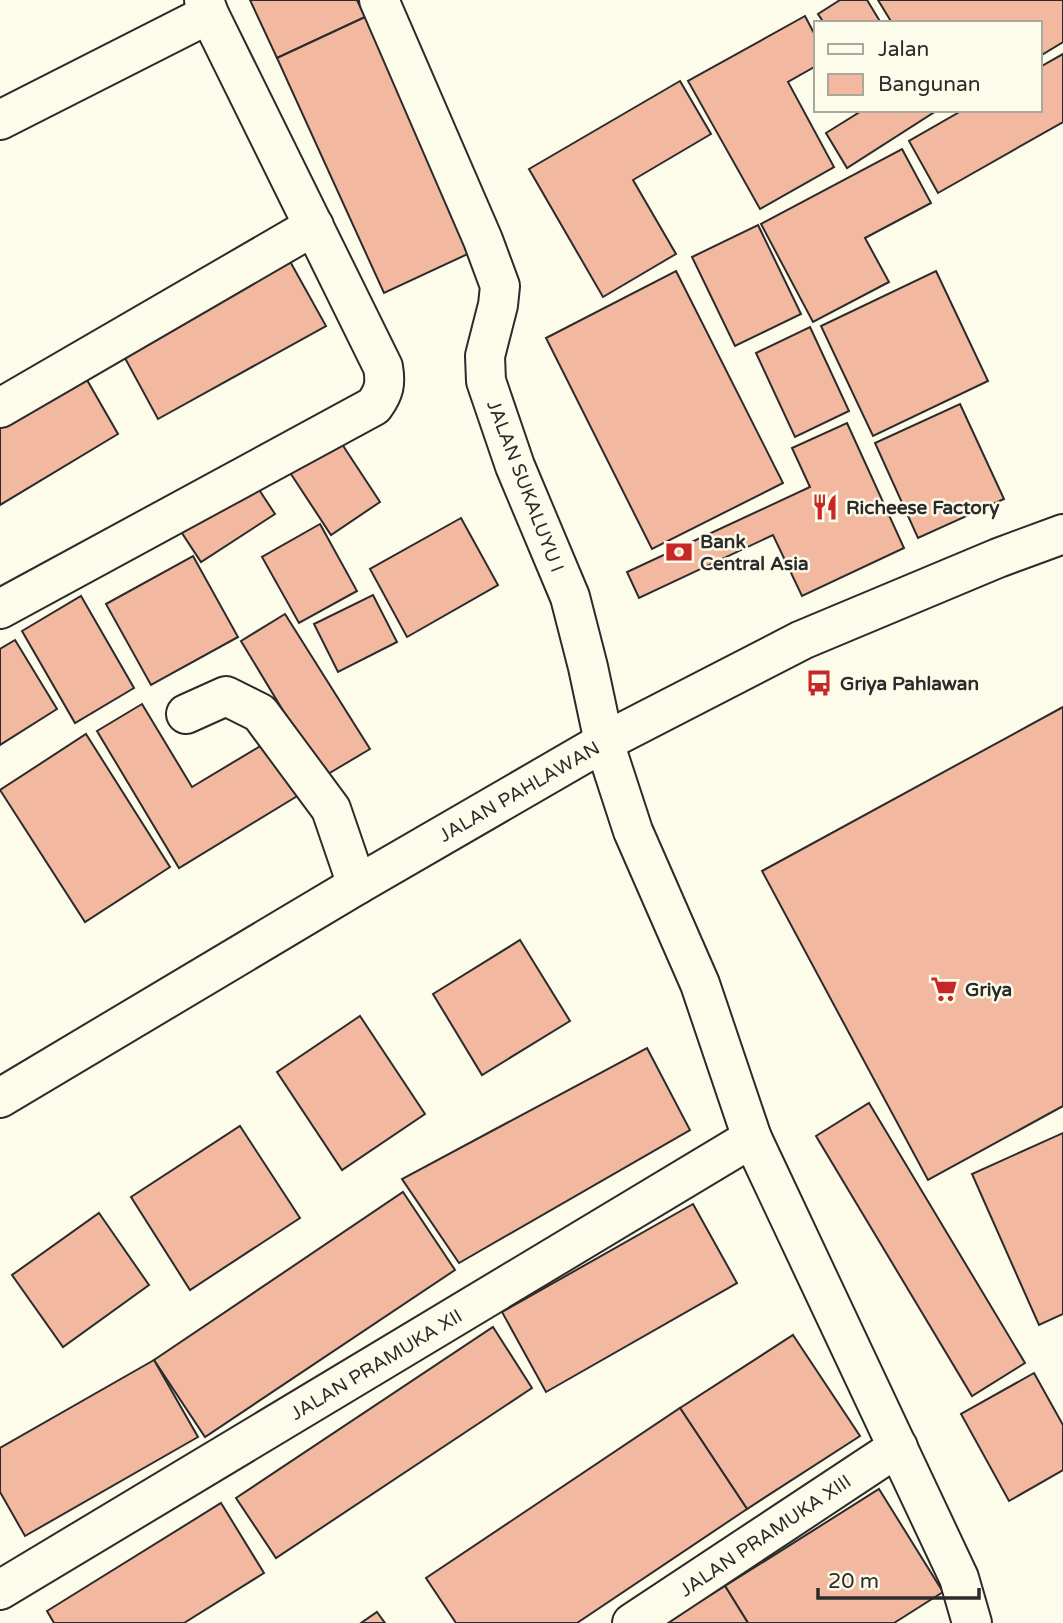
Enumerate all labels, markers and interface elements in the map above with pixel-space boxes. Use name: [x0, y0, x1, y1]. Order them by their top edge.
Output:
legend: [814, 21, 1042, 112]
text: Jalan: [878, 37, 929, 62]
text: Bangunan: [878, 72, 981, 97]
street label: JALAN SUKALUYU I: [482, 397, 568, 575]
restaurant icon: Richeese Factory: [810, 492, 840, 522]
place label: Richeese Factory: [846, 497, 1000, 520]
place label: Bank Central Asia: [700, 531, 809, 575]
bank icon: Bank Central Asia: [664, 537, 694, 567]
bus stop icon: Griya Pahlawan: [804, 668, 834, 698]
place label: Griya Pahlawan: [840, 673, 979, 696]
street label: JALAN PAHLAWAN: [435, 737, 604, 847]
supermarket icon: Griya: [929, 974, 959, 1004]
place label: Griya: [965, 979, 1012, 1002]
street label: JALAN PRAMUKA XII: [287, 1305, 466, 1425]
street label: JALAN PRAMUKA XIII: [676, 1470, 855, 1601]
scale bar: [818, 1556, 979, 1600]
text: 20 m: [828, 1569, 879, 1594]

